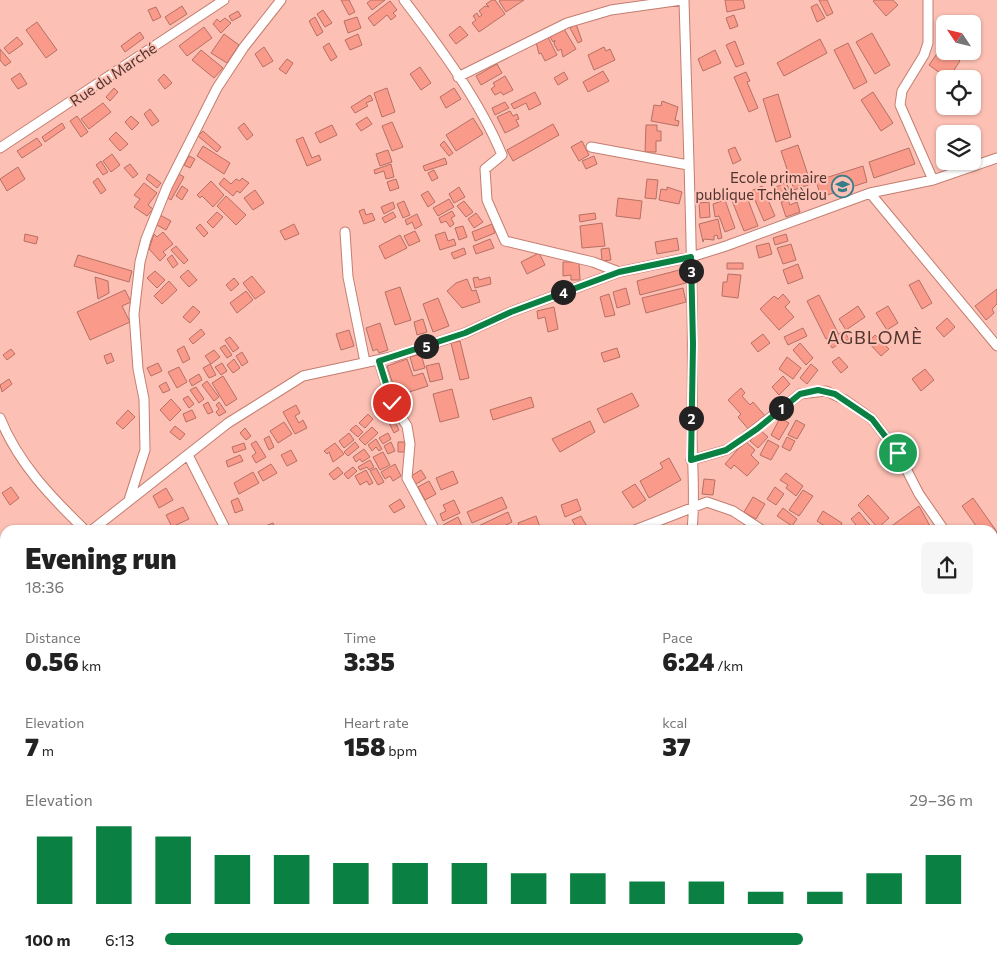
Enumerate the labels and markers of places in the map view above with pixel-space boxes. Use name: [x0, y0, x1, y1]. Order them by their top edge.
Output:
place label: Ecole primaire publique Tchèhèlou: [695, 168, 827, 203]
school or university icon: Ecole primaire publique Tchèhèlou: [831, 174, 855, 198]
pin: 3: [678, 258, 704, 284]
pin: 4: [550, 280, 576, 304]
pin: 5: [414, 334, 438, 358]
pin: [371, 382, 413, 424]
pin: 1: [768, 396, 794, 420]
pin: 2: [678, 406, 704, 430]
pin: [877, 432, 919, 474]

